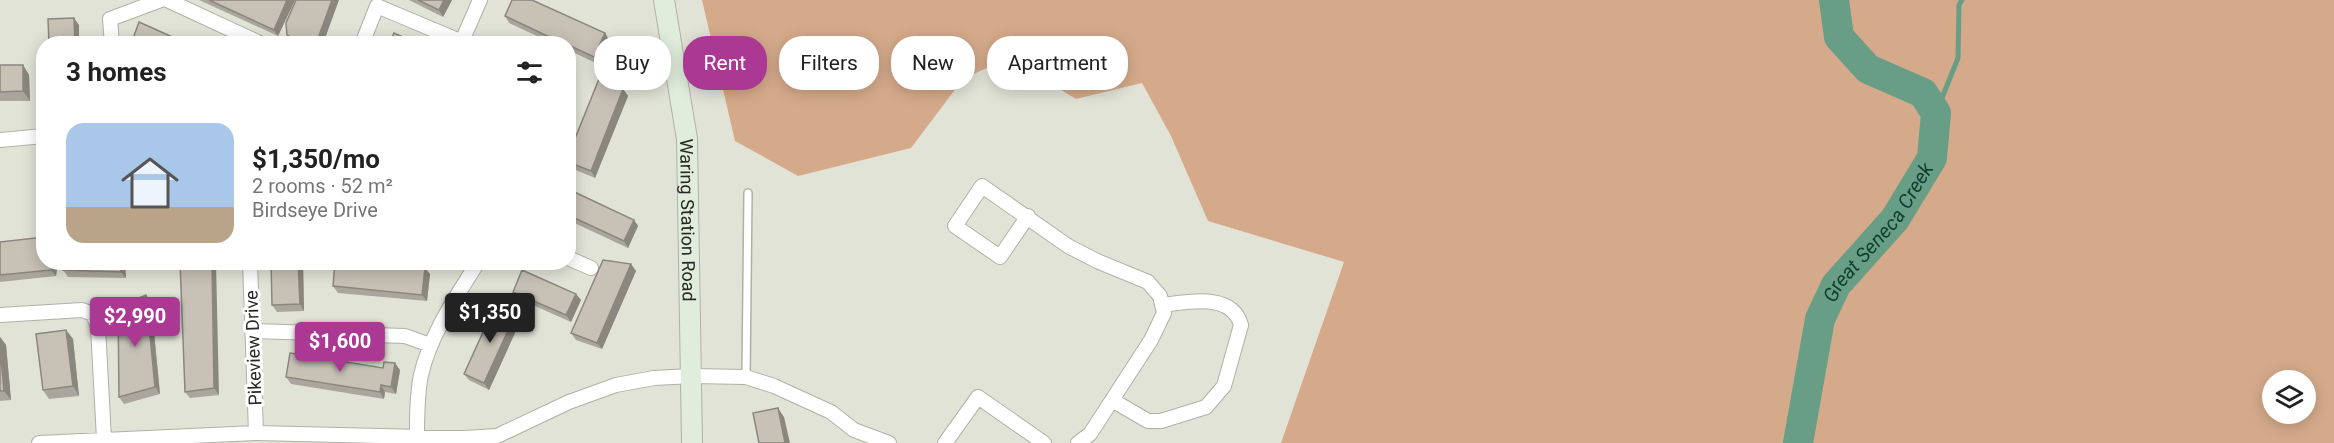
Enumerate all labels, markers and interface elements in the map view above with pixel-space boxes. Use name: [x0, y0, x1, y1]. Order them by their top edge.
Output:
chip: Buy: [594, 36, 671, 90]
chip: Rent: [683, 36, 767, 90]
chip: Filters: [779, 36, 879, 90]
chip: New: [891, 36, 975, 90]
chip: Apartment: [987, 36, 1128, 90]
icon: filters: [513, 56, 546, 89]
text: 3 homes: [66, 57, 167, 87]
street label: Waring Station Road: [676, 138, 700, 302]
text: $1,350/mo: [252, 144, 380, 174]
icon: home: [114, 147, 186, 219]
water label: Great Seneca Creek: [1818, 157, 1939, 306]
text: 2 rooms · 52 m²: [252, 174, 393, 198]
text: Birdseye Drive: [252, 198, 378, 222]
street label: Pikeview Drive: [240, 290, 266, 406]
pin: $1,350: [441, 293, 539, 344]
pin: $2,990: [86, 297, 184, 348]
text: $1,350: [459, 300, 521, 324]
text: $2,990: [104, 304, 166, 328]
pin: $1,600: [291, 322, 389, 373]
text: $1,600: [309, 329, 371, 353]
map controls: [2262, 370, 2316, 424]
button: layers: [2262, 370, 2316, 424]

